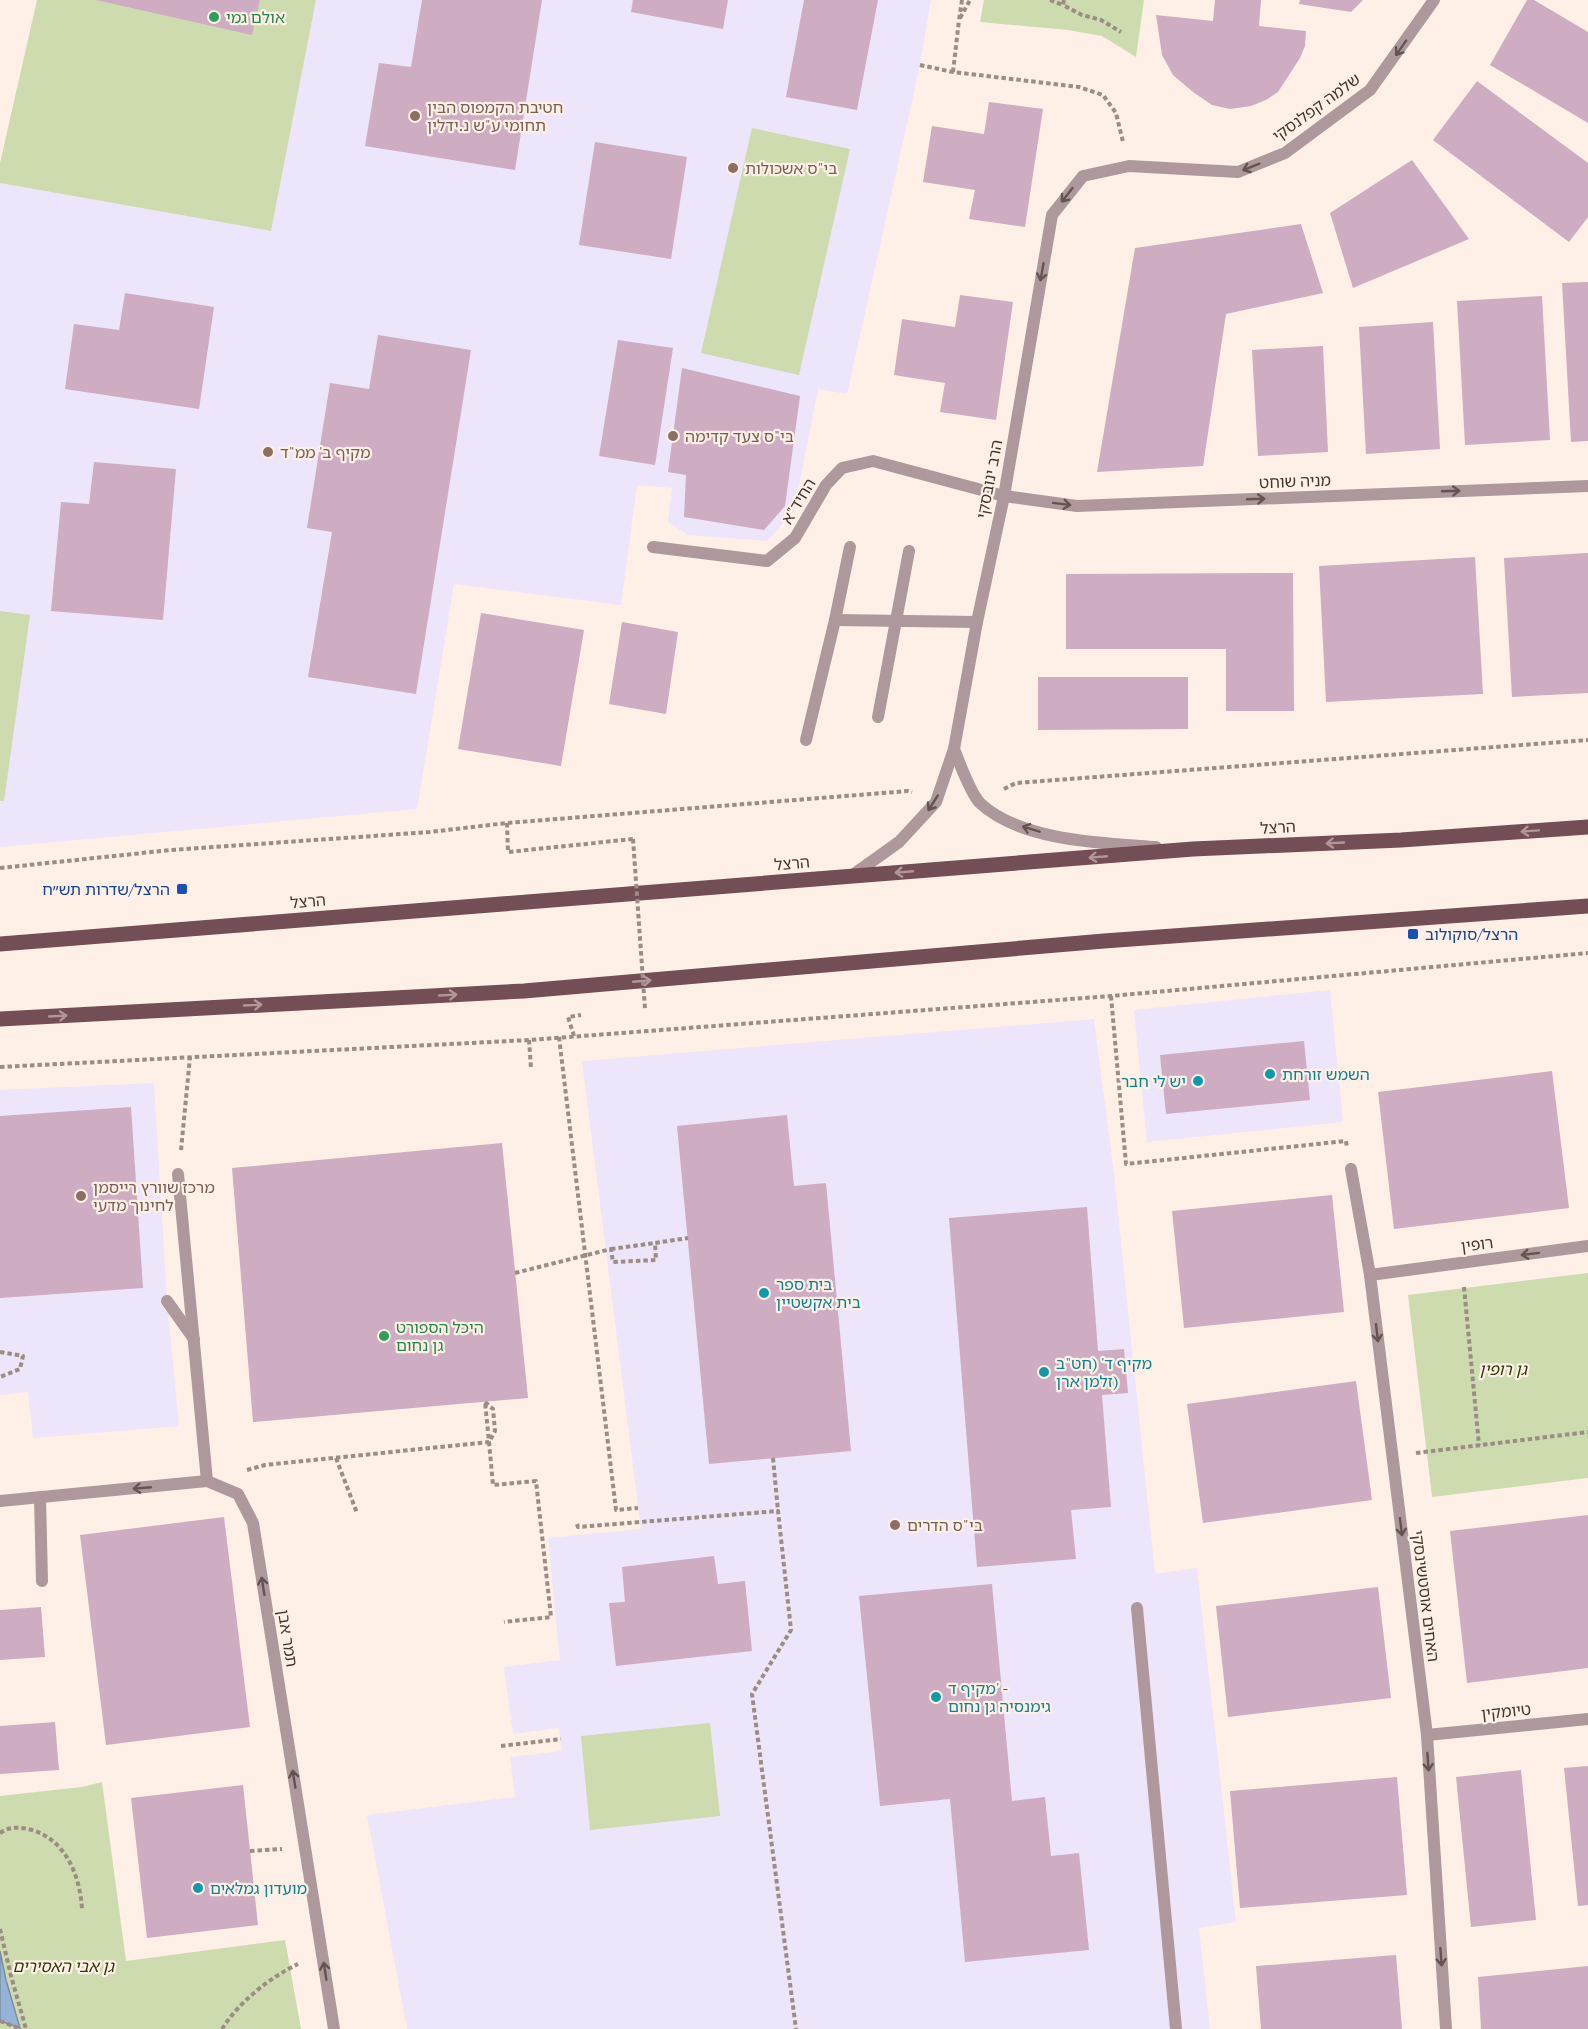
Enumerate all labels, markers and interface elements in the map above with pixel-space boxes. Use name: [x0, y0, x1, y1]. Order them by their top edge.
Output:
place label: אולם גמי: [226, 6, 285, 28]
marker: אולם גמי: [207, 10, 221, 24]
one-way arrow: [1394, 39, 1407, 55]
street label: שלמה קפלנסקי: [1268, 68, 1364, 146]
place label: חטיבת הקמפוס הבין תחומי ע"ש נ.ידלין: [427, 96, 563, 136]
marker: חטיבת הקמפוס הבין תחומי ע"ש נ.ידלין: [408, 109, 422, 123]
place label: בי"ס אשכולות: [745, 157, 837, 179]
marker: בי"ס אשכולות: [726, 161, 740, 175]
one-way arrow: [1242, 162, 1261, 173]
one-way arrow: [1061, 187, 1074, 203]
one-way arrow: [1036, 262, 1047, 282]
place label: בי"ס צעד קדימה: [685, 425, 794, 447]
marker: בי"ס צעד קדימה: [666, 429, 680, 443]
street label: הרב ינובסקי: [971, 438, 1007, 520]
place label: מקיף ב' ממ"ד: [280, 441, 371, 463]
marker: מקיף ב' ממ"ד: [261, 445, 275, 459]
street label: מניה שוחט: [1259, 469, 1331, 493]
street label: החיד"א: [776, 474, 820, 528]
one-way arrow: [1441, 485, 1461, 497]
one-way arrow: [1246, 493, 1266, 504]
one-way arrow: [1051, 499, 1071, 510]
one-way arrow: [927, 795, 939, 811]
street label: הרצל: [1260, 815, 1296, 839]
one-way arrow: [1022, 823, 1041, 834]
one-way arrow: [1520, 826, 1540, 837]
one-way arrow: [1325, 837, 1345, 848]
street label: הרצל: [773, 850, 811, 876]
one-way arrow: [1089, 852, 1109, 863]
one-way arrow: [895, 867, 915, 878]
place label: הרצל/שדרות תש״ח: [42, 878, 170, 900]
marker: הרצל/שדרות תש״ח: [175, 882, 189, 896]
street label: הרצל: [289, 888, 327, 914]
place label: הרצל/סוקולוב: [1425, 923, 1518, 945]
marker: הרצל/סוקולוב: [1406, 927, 1420, 941]
one-way arrow: [632, 975, 652, 986]
one-way arrow: [437, 989, 457, 1000]
one-way arrow: [243, 1000, 263, 1011]
one-way arrow: [48, 1010, 68, 1021]
place label: השמש זורחת: [1282, 1063, 1370, 1085]
marker: השמש זורחת: [1263, 1067, 1277, 1081]
place label: יש לי חבר: [1121, 1070, 1186, 1092]
marker: יש לי חבר: [1191, 1074, 1205, 1088]
place label: מרכז שוורץ רייסמן לחינוך מדעי: [93, 1176, 215, 1216]
marker: מרכז שוורץ רייסמן לחינוך מדעי: [74, 1189, 88, 1203]
street label: רופין: [1460, 1231, 1494, 1257]
one-way arrow: [1521, 1249, 1540, 1260]
place label: בית ספר בית אקשטיין: [776, 1273, 861, 1313]
marker: בית ספר בית אקשטיין: [757, 1286, 771, 1300]
place label: היכל הספורט גן נחום: [396, 1316, 484, 1356]
one-way arrow: [1371, 1323, 1382, 1343]
marker: היכל הספורט גן נחום: [377, 1329, 391, 1343]
place label: מקיף ד' (חט"ב זלמן ארן): [1056, 1352, 1152, 1392]
park label: גן רופין: [1479, 1358, 1528, 1380]
marker: מקיף ד' (חט"ב זלמן ארן): [1037, 1365, 1051, 1379]
one-way arrow: [133, 1483, 153, 1494]
place label: בי"ס הדרים: [907, 1514, 983, 1536]
one-way arrow: [1396, 1516, 1407, 1536]
marker: בי"ס הדרים: [888, 1518, 902, 1532]
street label: האחים אוסטשינסקי: [1407, 1529, 1445, 1663]
one-way arrow: [257, 1577, 268, 1597]
street label: תמר אבן: [273, 1608, 303, 1668]
place label: מקיף ד' - גימנסיה גן נחום: [948, 1677, 1051, 1717]
marker: מקיף ד' - גימנסיה גן נחום: [929, 1690, 943, 1704]
street label: טיומקין: [1480, 1697, 1532, 1725]
one-way arrow: [1423, 1752, 1434, 1771]
one-way arrow: [288, 1769, 299, 1789]
place label: מועדון גמלאים: [210, 1877, 307, 1899]
marker: מועדון גמלאים: [191, 1881, 205, 1895]
one-way arrow: [1436, 1946, 1447, 1966]
park label: גן אבי האסירים: [12, 1955, 115, 1977]
one-way arrow: [319, 1962, 330, 1982]

